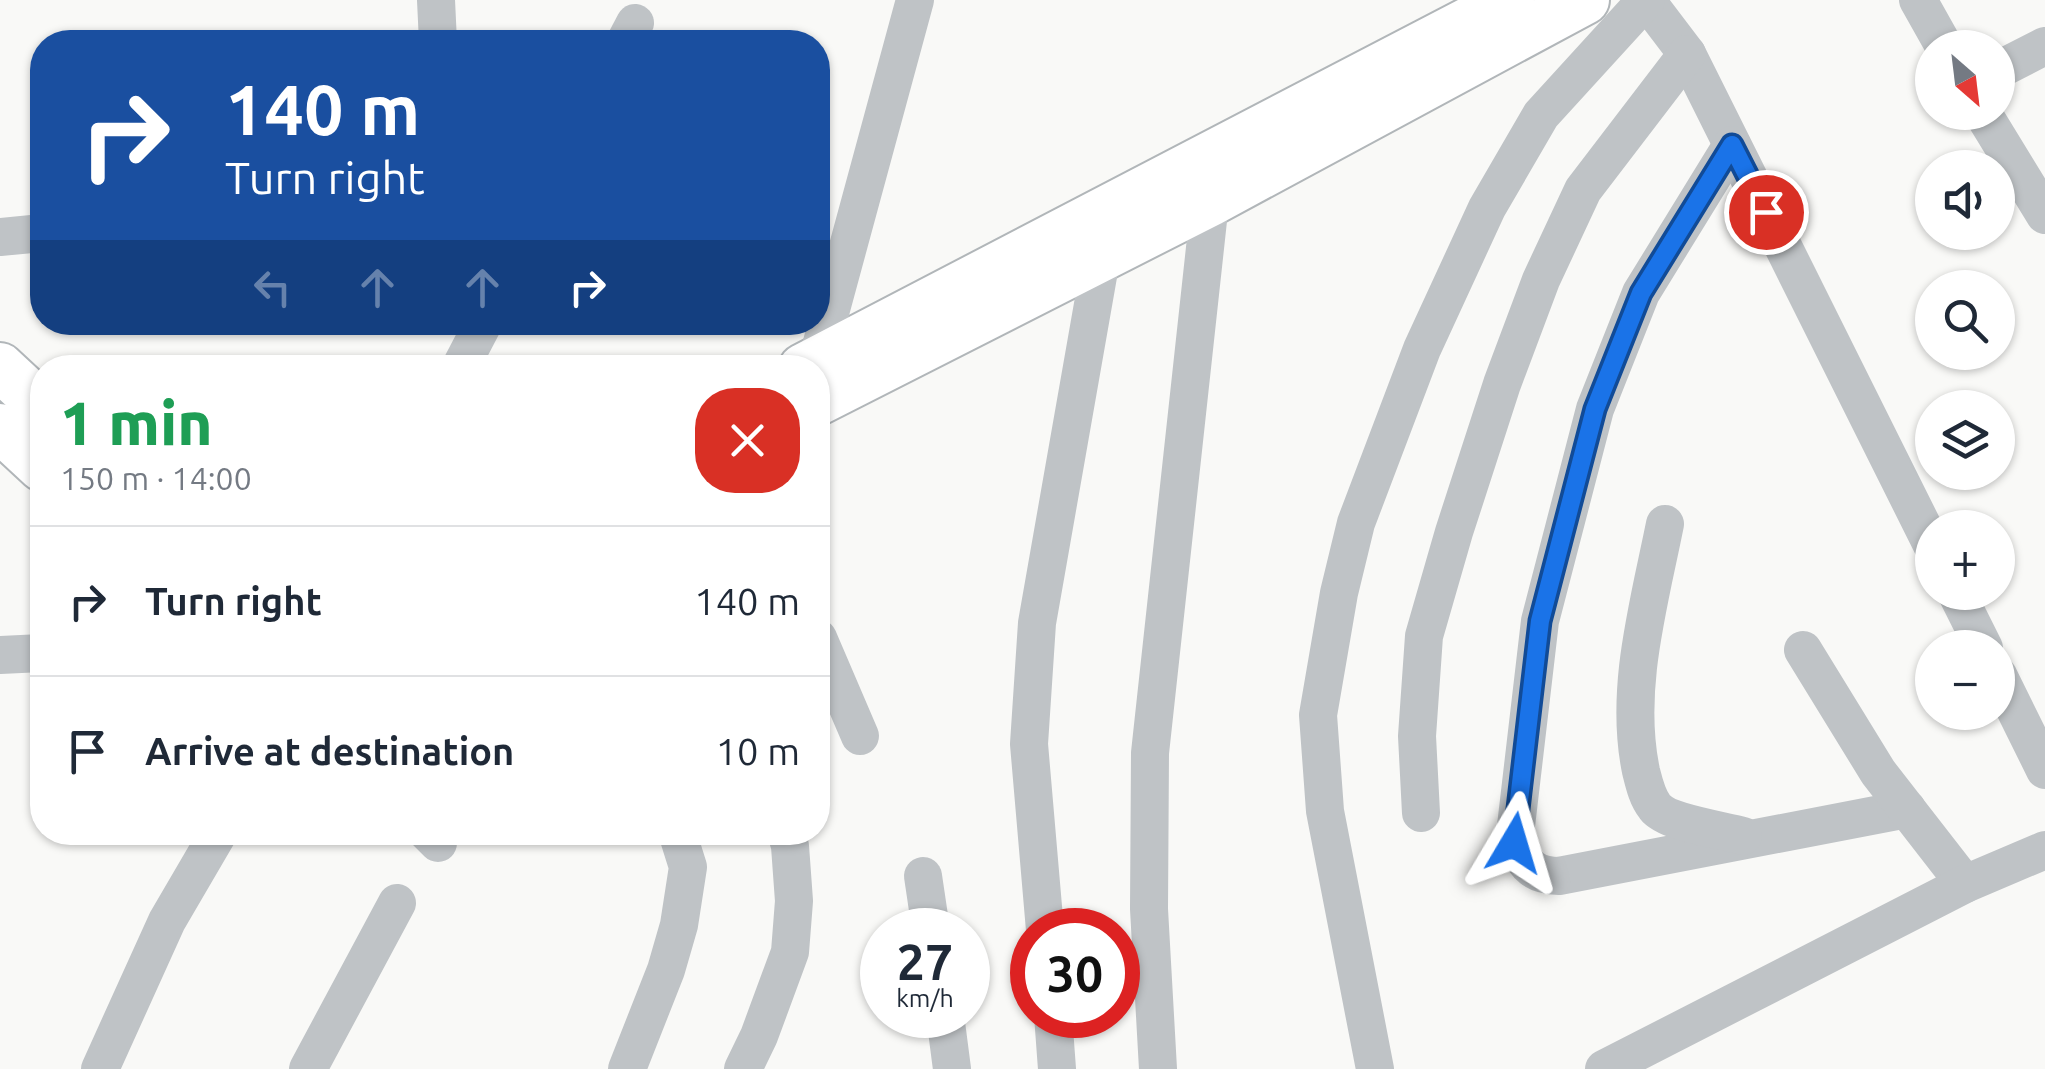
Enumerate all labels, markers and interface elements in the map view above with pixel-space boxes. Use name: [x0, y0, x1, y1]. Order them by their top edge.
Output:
north arrow: [1915, 30, 2015, 130]
map controls: [1915, 30, 2015, 730]
icon: right: [60, 70, 190, 200]
text: 140 m: [225, 70, 420, 148]
button: sound: [1915, 150, 2015, 250]
text: Turn right: [225, 152, 425, 203]
pin: [1724, 170, 1809, 255]
icon: arrive: [1739, 185, 1794, 240]
icon: left: [245, 260, 300, 315]
icon: ahead: [350, 260, 405, 315]
icon: ahead: [455, 260, 510, 315]
icon: right: [560, 260, 615, 315]
button: search: [1915, 270, 2015, 370]
button: close: [695, 388, 800, 493]
text: 1 min: [60, 389, 213, 456]
button: layers: [1915, 390, 2015, 490]
text: 150 m · 14:00: [60, 460, 252, 496]
button: +: [1915, 510, 2015, 610]
icon: right: [60, 574, 115, 629]
text: Turn right: [145, 580, 322, 622]
text: 140 m: [694, 580, 800, 622]
button: −: [1915, 630, 2015, 730]
icon: arrive: [60, 724, 115, 779]
text: Arrive at destination: [145, 730, 514, 772]
text: 10 m: [716, 730, 800, 772]
position arrow: [1462, 791, 1566, 895]
speed limit sign: 30: [1010, 908, 1140, 1038]
text: 27: [897, 933, 953, 989]
text: km/h: [896, 984, 954, 1012]

